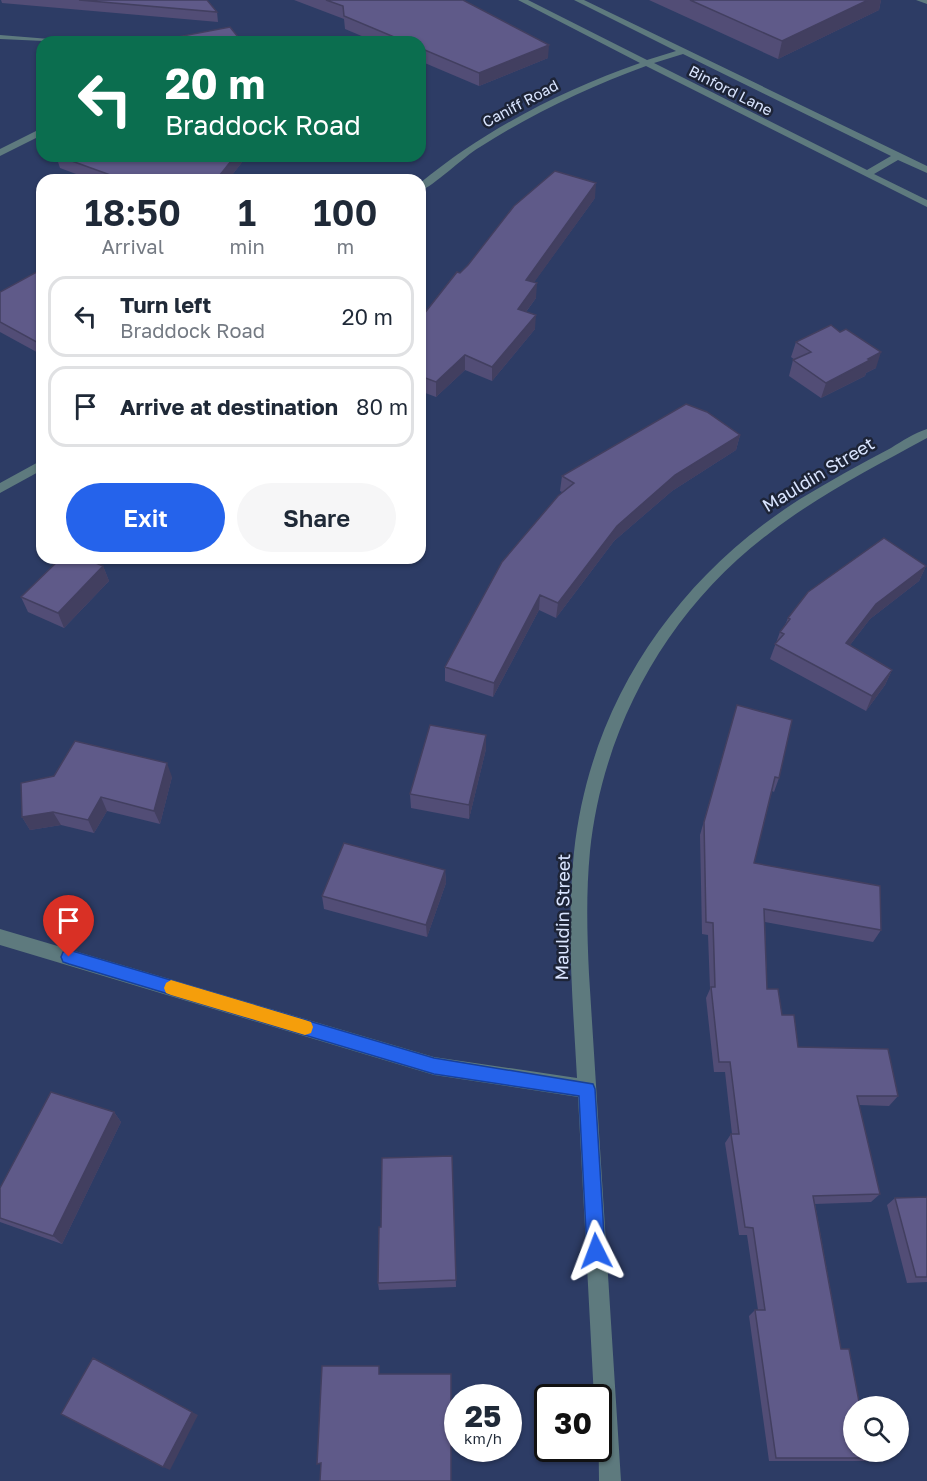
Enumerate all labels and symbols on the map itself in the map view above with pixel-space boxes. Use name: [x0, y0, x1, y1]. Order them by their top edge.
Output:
street label: Binford Lane: [686, 61, 776, 119]
street label: Caniff Road: [479, 75, 561, 131]
street label: Mauldin Street: [758, 432, 878, 516]
street label: Mauldin Street: [550, 853, 574, 981]
pin: [43, 895, 94, 957]
position arrow: [564, 1219, 628, 1283]
speed limit sign: 30: [534, 1384, 612, 1462]

